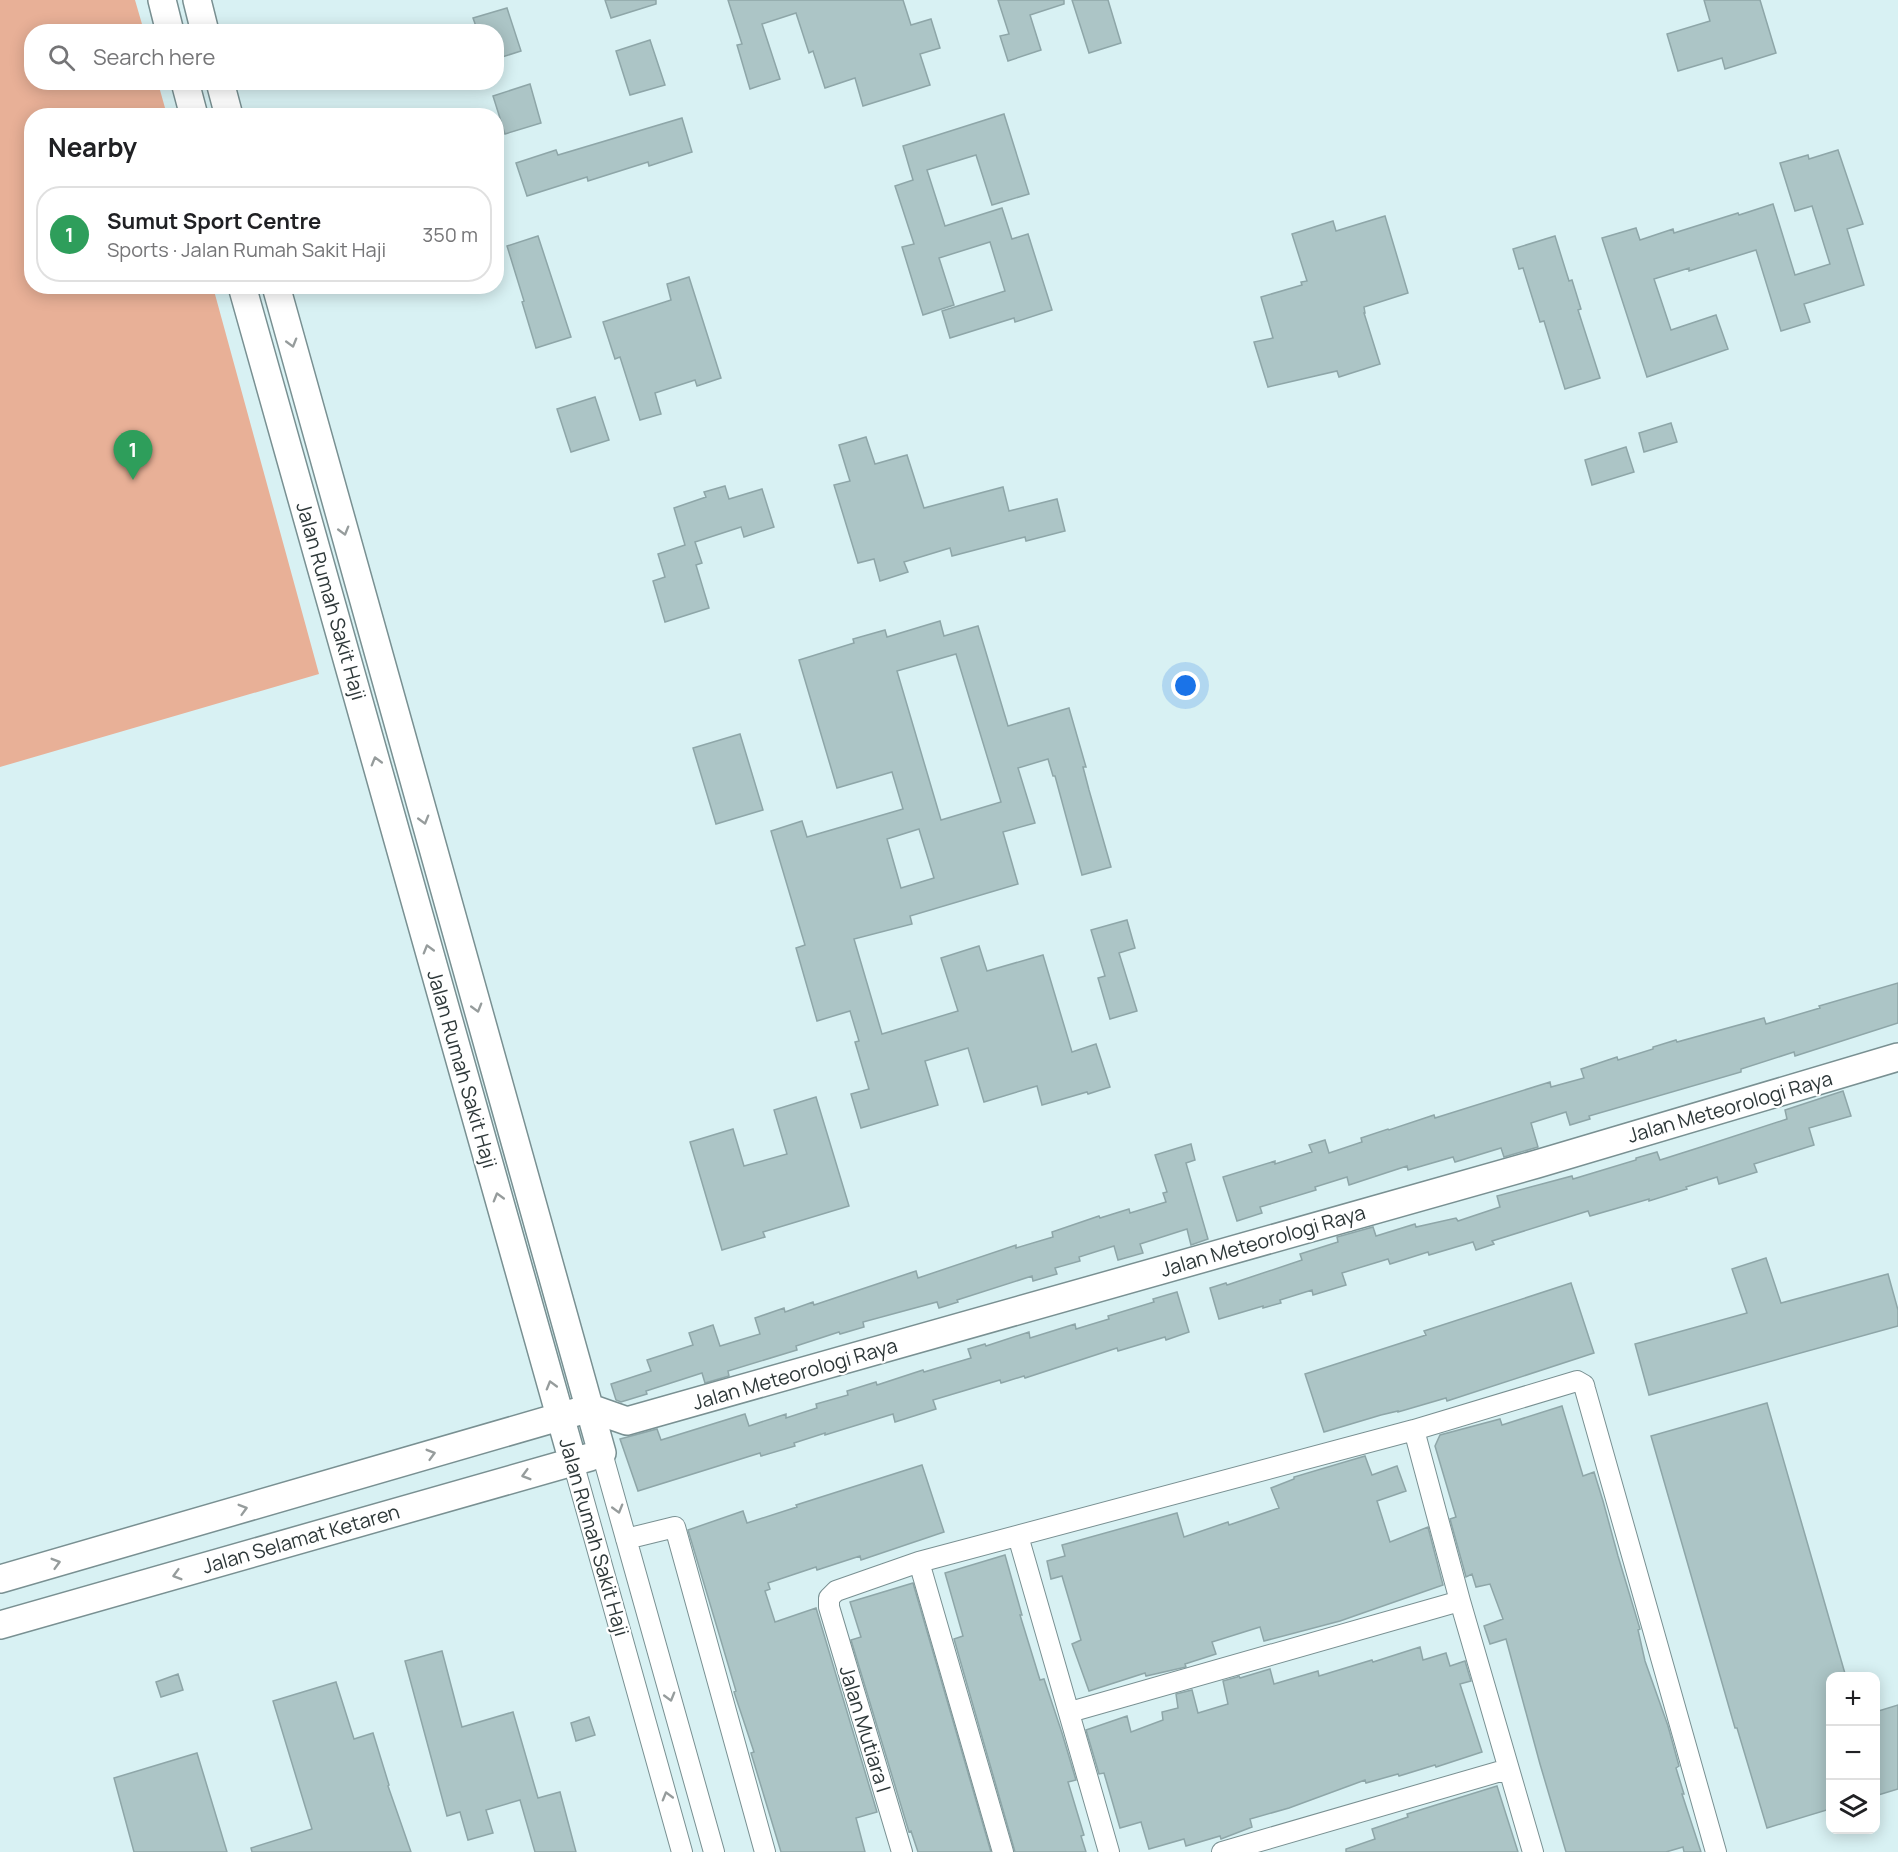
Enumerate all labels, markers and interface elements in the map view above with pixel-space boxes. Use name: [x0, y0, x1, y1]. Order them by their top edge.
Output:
search box: [24, 24, 504, 90]
icon: search: [45, 41, 78, 74]
text: Search here: [93, 42, 215, 72]
text: Nearby: [48, 129, 137, 165]
text: Sumut Sport Centre: [107, 206, 321, 236]
text: 1: [65, 221, 74, 248]
text: 350 m: [422, 221, 478, 248]
text: Sports · Jalan Rumah Sakit Haji: [107, 236, 386, 263]
one-way arrow: [285, 337, 297, 348]
pin: 1: [114, 430, 152, 480]
street label: Jalan Rumah Sakit Haji: [290, 499, 373, 703]
one-way arrow: [337, 525, 349, 536]
your location: [1171, 671, 1200, 700]
one-way arrow: [370, 756, 383, 766]
one-way arrow: [417, 815, 430, 825]
one-way arrow: [423, 944, 436, 954]
street label: Jalan Rumah Sakit Haji: [421, 967, 504, 1171]
one-way arrow: [470, 1002, 482, 1012]
street label: Jalan Meteorologi Raya: [1624, 1064, 1835, 1149]
one-way arrow: [493, 1192, 505, 1203]
street label: Jalan Meteorologi Raya: [1157, 1198, 1368, 1283]
street label: Jalan Meteorologi Raya: [689, 1331, 900, 1416]
one-way arrow: [546, 1380, 558, 1391]
street label: Jalan Rumah Sakit Haji: [553, 1435, 636, 1639]
one-way arrow: [425, 1449, 436, 1461]
one-way arrow: [521, 1468, 532, 1480]
street label: Jalan Selamat Ketaren: [199, 1497, 403, 1580]
one-way arrow: [611, 1503, 623, 1514]
one-way arrow: [238, 1504, 248, 1516]
one-way arrow: [50, 1558, 61, 1570]
one-way arrow: [172, 1567, 182, 1580]
street label: Jalan Mutiara I: [833, 1662, 898, 1795]
map controls: [1826, 1672, 1880, 1834]
button: +: [1826, 1672, 1880, 1726]
one-way arrow: [663, 1692, 676, 1702]
button: −: [1826, 1726, 1880, 1780]
button: layers: [1826, 1780, 1880, 1834]
one-way arrow: [661, 1791, 674, 1801]

